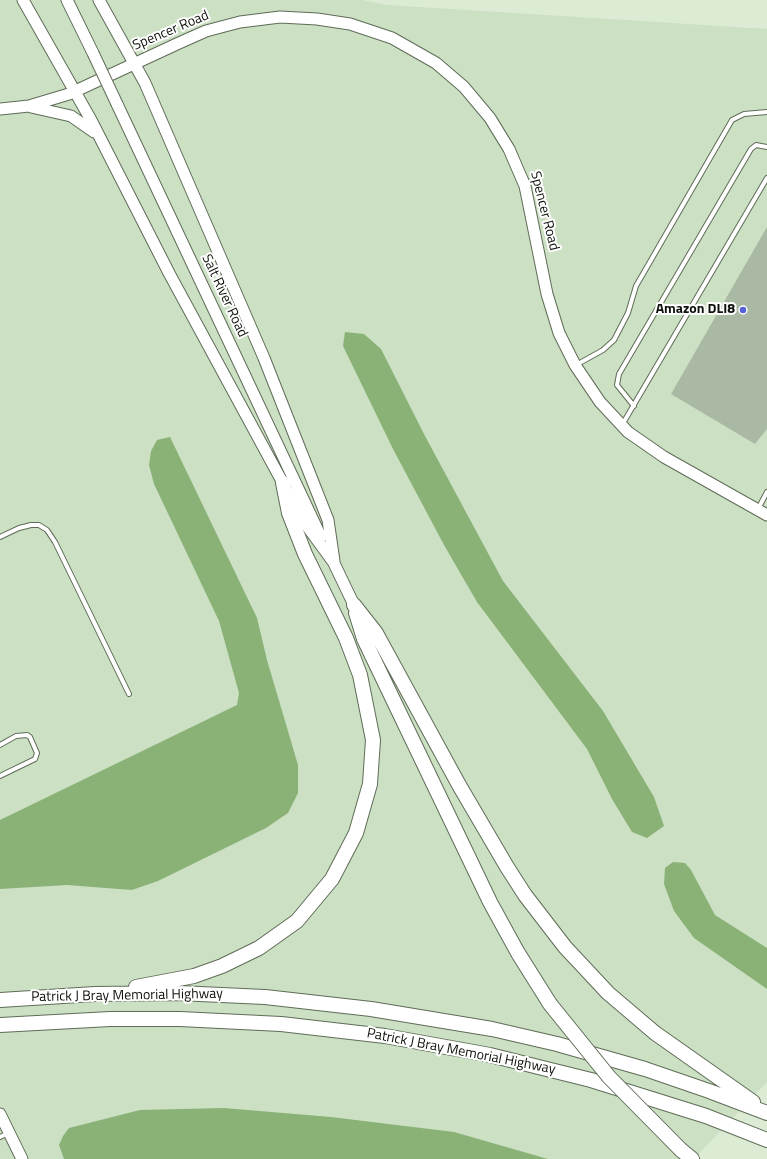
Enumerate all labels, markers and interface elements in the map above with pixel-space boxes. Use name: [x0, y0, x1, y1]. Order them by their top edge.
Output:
street label: Spencer Road: [130, 7, 212, 55]
street label: Spencer Road: [526, 170, 562, 252]
street label: Salt River Road: [197, 252, 251, 340]
place label: Amazon DLI8: [656, 302, 735, 318]
marker: Amazon DLI8: [738, 305, 748, 315]
street label: Patrick J Bray Memorial Highway: [31, 986, 223, 1006]
street label: Patrick J Bray Memorial Highway: [365, 1025, 557, 1079]

